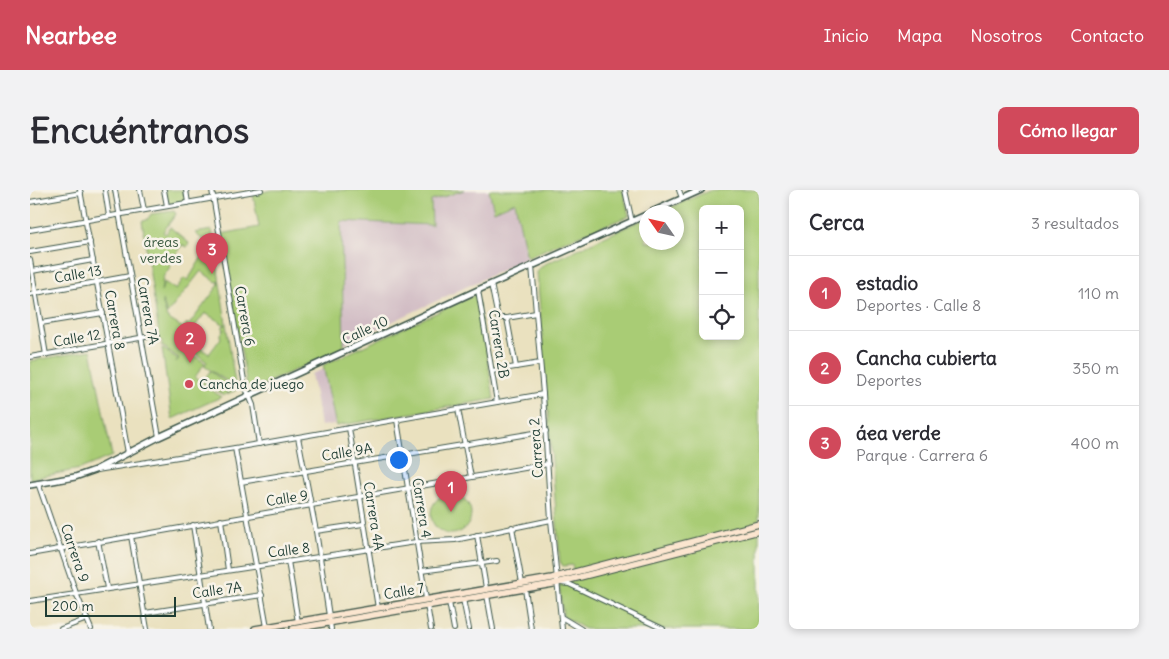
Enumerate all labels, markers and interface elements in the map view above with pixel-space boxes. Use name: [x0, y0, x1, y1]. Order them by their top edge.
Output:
text: Nearbee: [25, 20, 117, 50]
text: Inicio: [823, 24, 869, 47]
text: Mapa: [897, 24, 942, 47]
text: Nosotros: [970, 24, 1042, 47]
text: Contacto: [1070, 24, 1144, 47]
button: Cómo llegar: [998, 107, 1139, 154]
text: Encuéntranos: [30, 108, 249, 152]
north arrow: [639, 205, 684, 250]
map controls: [699, 205, 744, 340]
button: +: [699, 205, 744, 250]
text: Cerca: [809, 209, 864, 236]
text: 3 resultados: [1031, 213, 1119, 233]
park label: áreas verdes: [140, 233, 182, 267]
pin: 3: [196, 233, 228, 274]
button: −: [699, 250, 744, 295]
street label: Calle 13: [53, 261, 103, 287]
text: estadio: [856, 271, 918, 295]
street label: Carrera 7A: [133, 276, 163, 346]
text: 1: [822, 283, 828, 303]
text: 110 m: [1078, 283, 1119, 303]
street label: Carrera 6: [231, 285, 259, 347]
street label: Carrera 8: [101, 289, 129, 351]
button: locate: [699, 295, 744, 340]
text: Deportes · Calle 8: [856, 295, 981, 315]
street label: Carrera 2B: [485, 308, 513, 380]
street label: Calle 10: [339, 311, 391, 349]
pin: 2: [174, 322, 206, 363]
street label: Calle 12: [52, 325, 102, 351]
text: Cancha cubierta: [856, 346, 997, 370]
text: 2: [821, 358, 829, 378]
text: 350 m: [1072, 358, 1119, 378]
text: Deportes: [856, 370, 922, 390]
place label: Cancha de juego: [199, 375, 304, 393]
marker: Cancha de juego: [183, 378, 195, 390]
street label: Carrera 2: [525, 417, 547, 479]
text: áea verde: [856, 421, 941, 445]
text: 3: [820, 433, 830, 453]
text: 400 m: [1071, 433, 1119, 453]
street label: Calle 9A: [320, 439, 374, 465]
text: Parque · Carrera 6: [856, 445, 988, 465]
your location: [386, 447, 412, 473]
pin: 1: [435, 471, 467, 512]
street label: Carrera 4: [408, 477, 436, 539]
street label: Carrera 4A: [360, 480, 388, 552]
street label: Calle 9: [265, 486, 309, 510]
street label: Carrera 9: [57, 521, 93, 585]
street label: Calle 8: [267, 538, 311, 562]
street label: Calle 7A: [191, 578, 243, 602]
street label: Calle 7: [382, 579, 426, 603]
scale bar: [45, 594, 176, 617]
text: 200 m: [52, 597, 94, 615]

